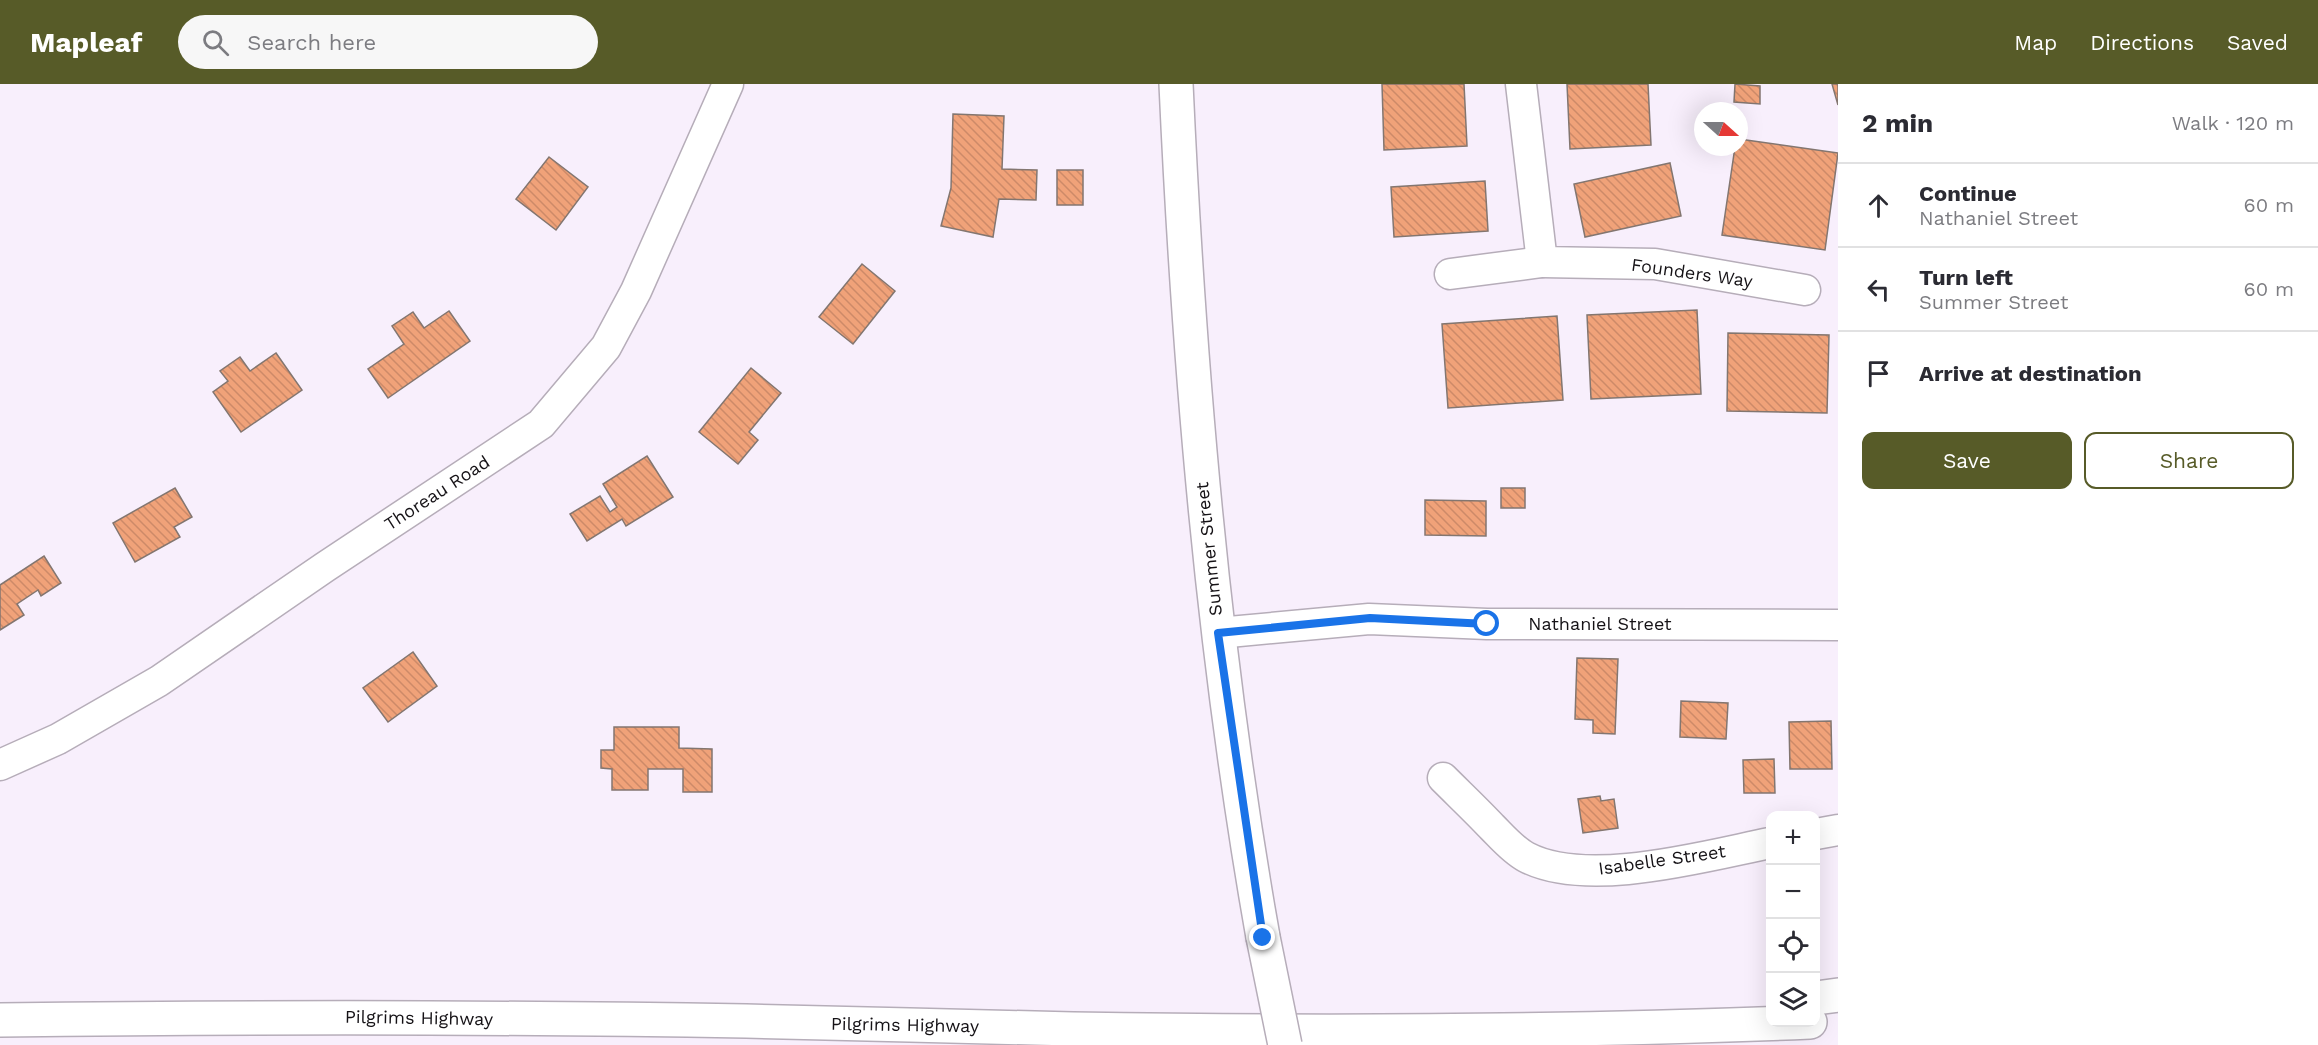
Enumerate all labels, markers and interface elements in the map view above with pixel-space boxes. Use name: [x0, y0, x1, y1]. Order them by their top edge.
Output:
search box: [178, 15, 598, 69]
text: Mapleaf: [30, 26, 142, 59]
icon: search: [199, 26, 232, 59]
text: Search here: [247, 30, 376, 55]
text: Map: [2014, 30, 2057, 55]
text: Directions: [2090, 30, 2194, 55]
text: Saved: [2227, 30, 2288, 55]
north arrow: [1694, 102, 1748, 156]
text: 2 min: [1862, 108, 1933, 138]
text: Walk · 120 m: [2172, 111, 2294, 135]
text: Continue: [1919, 181, 2017, 206]
icon: ahead: [1862, 189, 1895, 222]
text: 60 m: [2244, 193, 2294, 217]
text: Nathaniel Street: [1919, 206, 2078, 230]
street label: Founders Way: [1630, 254, 1755, 292]
text: Turn left: [1919, 265, 2013, 290]
icon: left: [1862, 273, 1895, 306]
text: 60 m: [2244, 277, 2294, 301]
text: Summer Street: [1919, 290, 2068, 314]
icon: arrive: [1862, 357, 1895, 390]
text: Arrive at destination: [1919, 361, 2142, 386]
button: Save: [1862, 432, 2072, 489]
button: Share: [2084, 432, 2294, 489]
street label: Thoreau Road: [380, 451, 493, 534]
street label: Summer Street: [1191, 481, 1226, 617]
route start: [1473, 610, 1499, 636]
street label: Nathaniel Street: [1528, 613, 1672, 634]
map controls: [1766, 811, 1820, 1027]
button: +: [1766, 811, 1820, 865]
street label: Isabelle Street: [1597, 840, 1727, 879]
button: −: [1766, 865, 1820, 919]
button: locate: [1766, 919, 1820, 973]
route end: [1249, 924, 1275, 950]
button: layers: [1766, 973, 1820, 1027]
street label: Pilgrims Highway: [345, 1006, 494, 1029]
street label: Pilgrims Highway: [831, 1013, 980, 1036]

